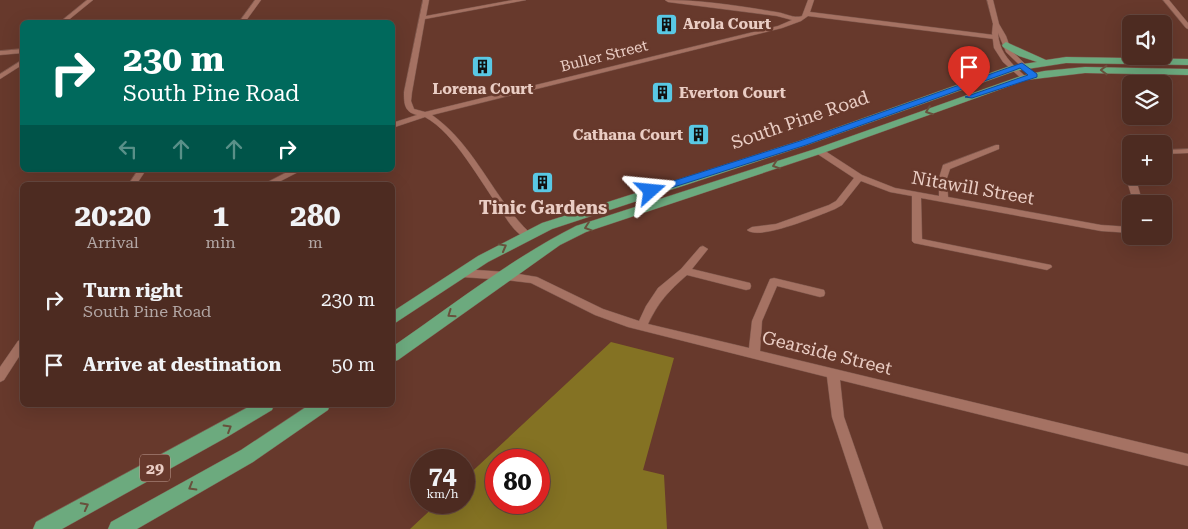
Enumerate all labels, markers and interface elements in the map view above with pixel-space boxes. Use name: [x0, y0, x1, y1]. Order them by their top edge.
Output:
building icon: Arola Court: [655, 12, 679, 36]
place label: Arola Court: [683, 15, 771, 33]
map controls: [1122, 15, 1172, 245]
button: sound: [1122, 15, 1172, 65]
street label: Buller Street: [558, 36, 650, 76]
text: 230 m: [123, 39, 224, 80]
icon: right: [40, 40, 105, 105]
pin: [948, 46, 990, 97]
icon: arrive: [955, 53, 983, 81]
building icon: Lorena Court: [471, 54, 495, 78]
one-way arrow: [1100, 65, 1108, 75]
button: layers: [1122, 75, 1172, 125]
place label: Lorena Court: [433, 80, 533, 98]
text: South Pine Road: [123, 81, 299, 106]
building icon: Everton Court: [651, 81, 675, 105]
place label: Everton Court: [679, 84, 786, 102]
street label: South Pine Road: [728, 86, 872, 153]
one-way arrow: [925, 105, 934, 115]
building icon: Cathana Court: [687, 123, 711, 147]
place label: Cathana Court: [573, 126, 683, 144]
icon: left: [114, 135, 142, 163]
icon: ahead: [167, 135, 195, 163]
icon: ahead: [220, 135, 248, 163]
icon: right: [273, 135, 301, 163]
button: +: [1122, 135, 1172, 185]
one-way arrow: [772, 160, 780, 170]
position arrow: [624, 164, 676, 216]
street label: Nitawill Street: [910, 166, 1036, 209]
building icon: Tinic Gardens: [531, 171, 555, 195]
button: −: [1122, 195, 1172, 245]
place label: Tinic Gardens: [479, 197, 607, 218]
text: 20:20: [74, 198, 151, 233]
text: 1: [212, 198, 229, 233]
text: 280: [290, 198, 340, 233]
one-way arrow: [584, 221, 593, 231]
text: Arrival: [87, 233, 139, 252]
text: min: [206, 233, 236, 252]
text: m: [308, 233, 323, 252]
one-way arrow: [498, 244, 507, 254]
text: Turn right: [83, 279, 183, 302]
icon: right: [40, 286, 68, 314]
text: 230 m: [321, 288, 375, 311]
text: South Pine Road: [83, 302, 211, 321]
one-way arrow: [448, 308, 457, 317]
street label: Gearside Street: [760, 326, 895, 379]
icon: arrive: [40, 351, 68, 379]
text: Arrive at destination: [83, 353, 281, 376]
text: 50 m: [332, 353, 375, 376]
one-way arrow: [223, 425, 232, 435]
speed limit sign: 80: [485, 449, 550, 514]
road number: 29: [140, 454, 170, 482]
text: 74: [428, 461, 457, 490]
one-way arrow: [188, 480, 197, 490]
text: km/h: [426, 487, 459, 501]
one-way arrow: [80, 502, 89, 512]

